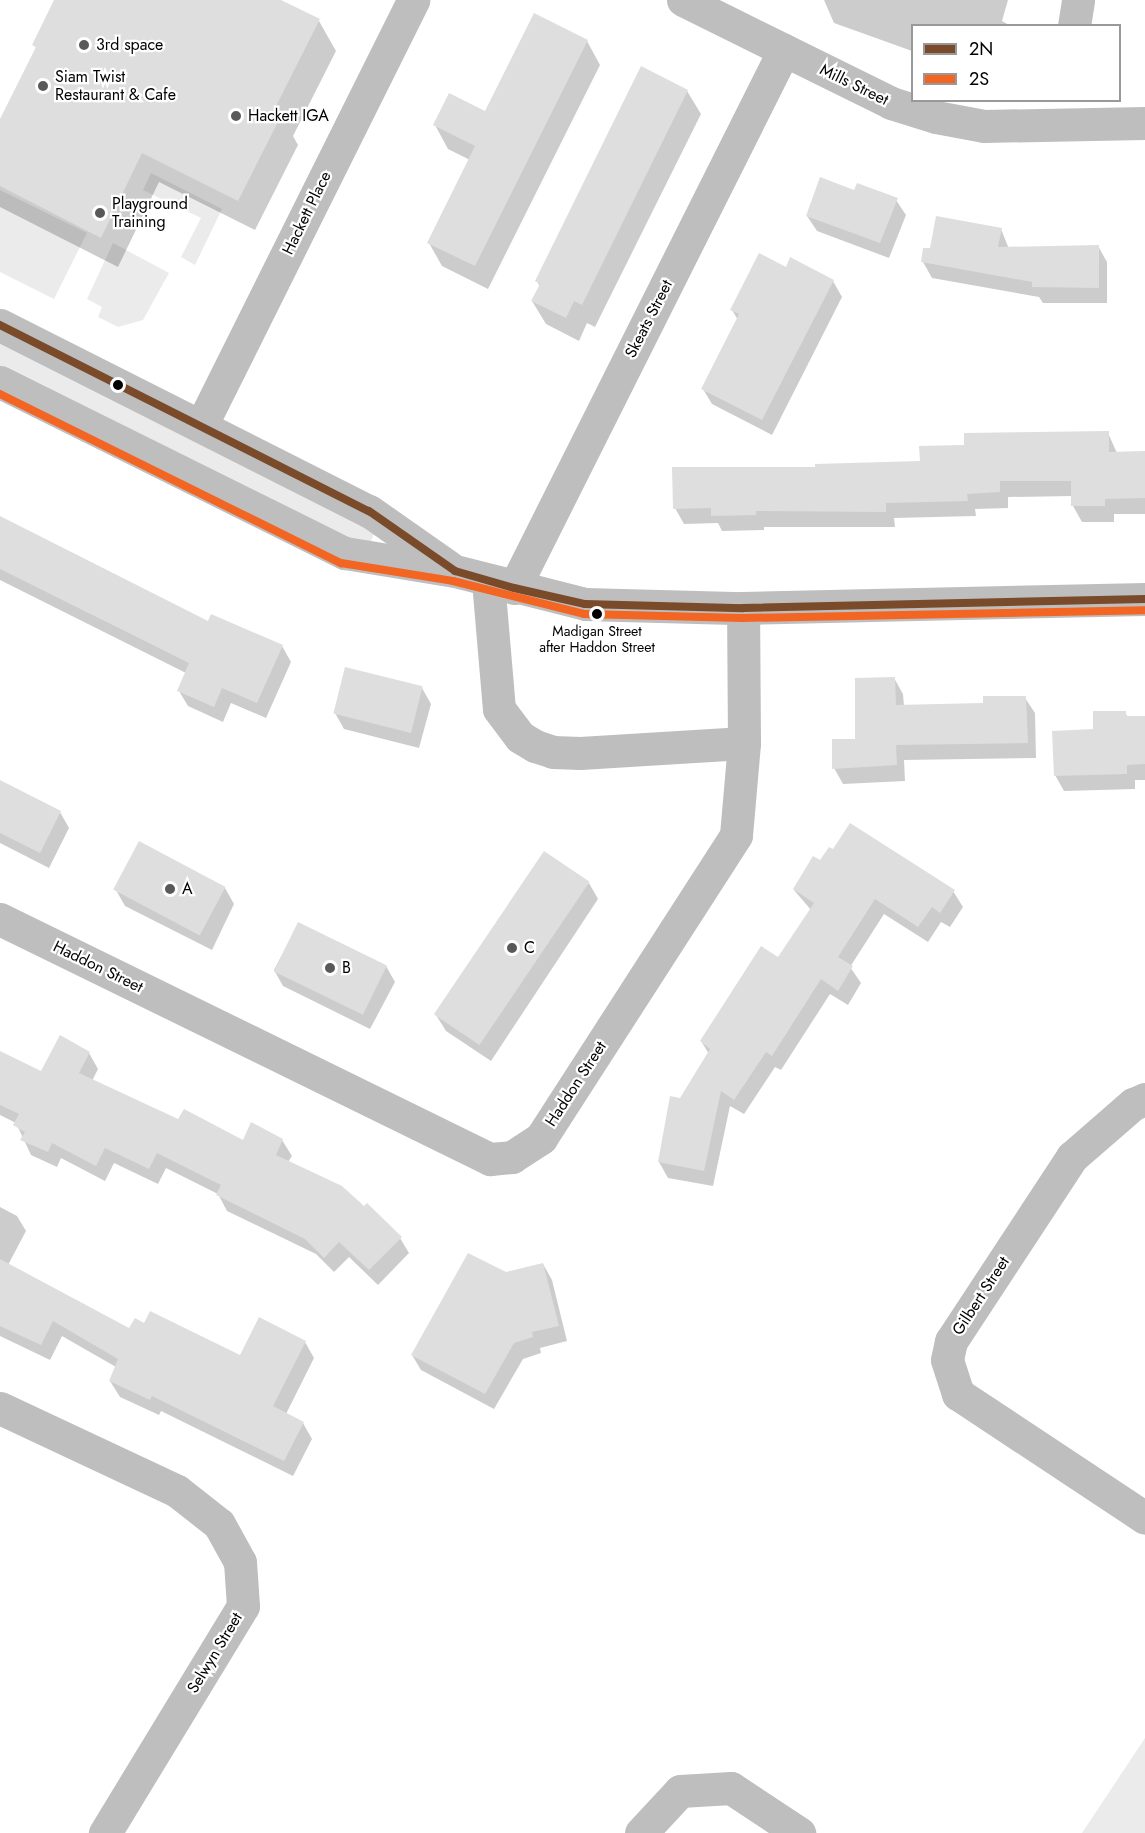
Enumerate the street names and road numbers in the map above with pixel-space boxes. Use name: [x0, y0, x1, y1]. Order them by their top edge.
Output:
street label: Mills Street: [817, 60, 891, 110]
street label: Hackett Place: [279, 168, 335, 258]
street label: Skeats Street: [621, 277, 677, 361]
street label: Haddon Street: [50, 937, 146, 997]
street label: Haddon Street: [541, 1038, 611, 1130]
street label: Gilbert Street: [948, 1253, 1014, 1339]
street label: Selwyn Street: [183, 1609, 247, 1697]

